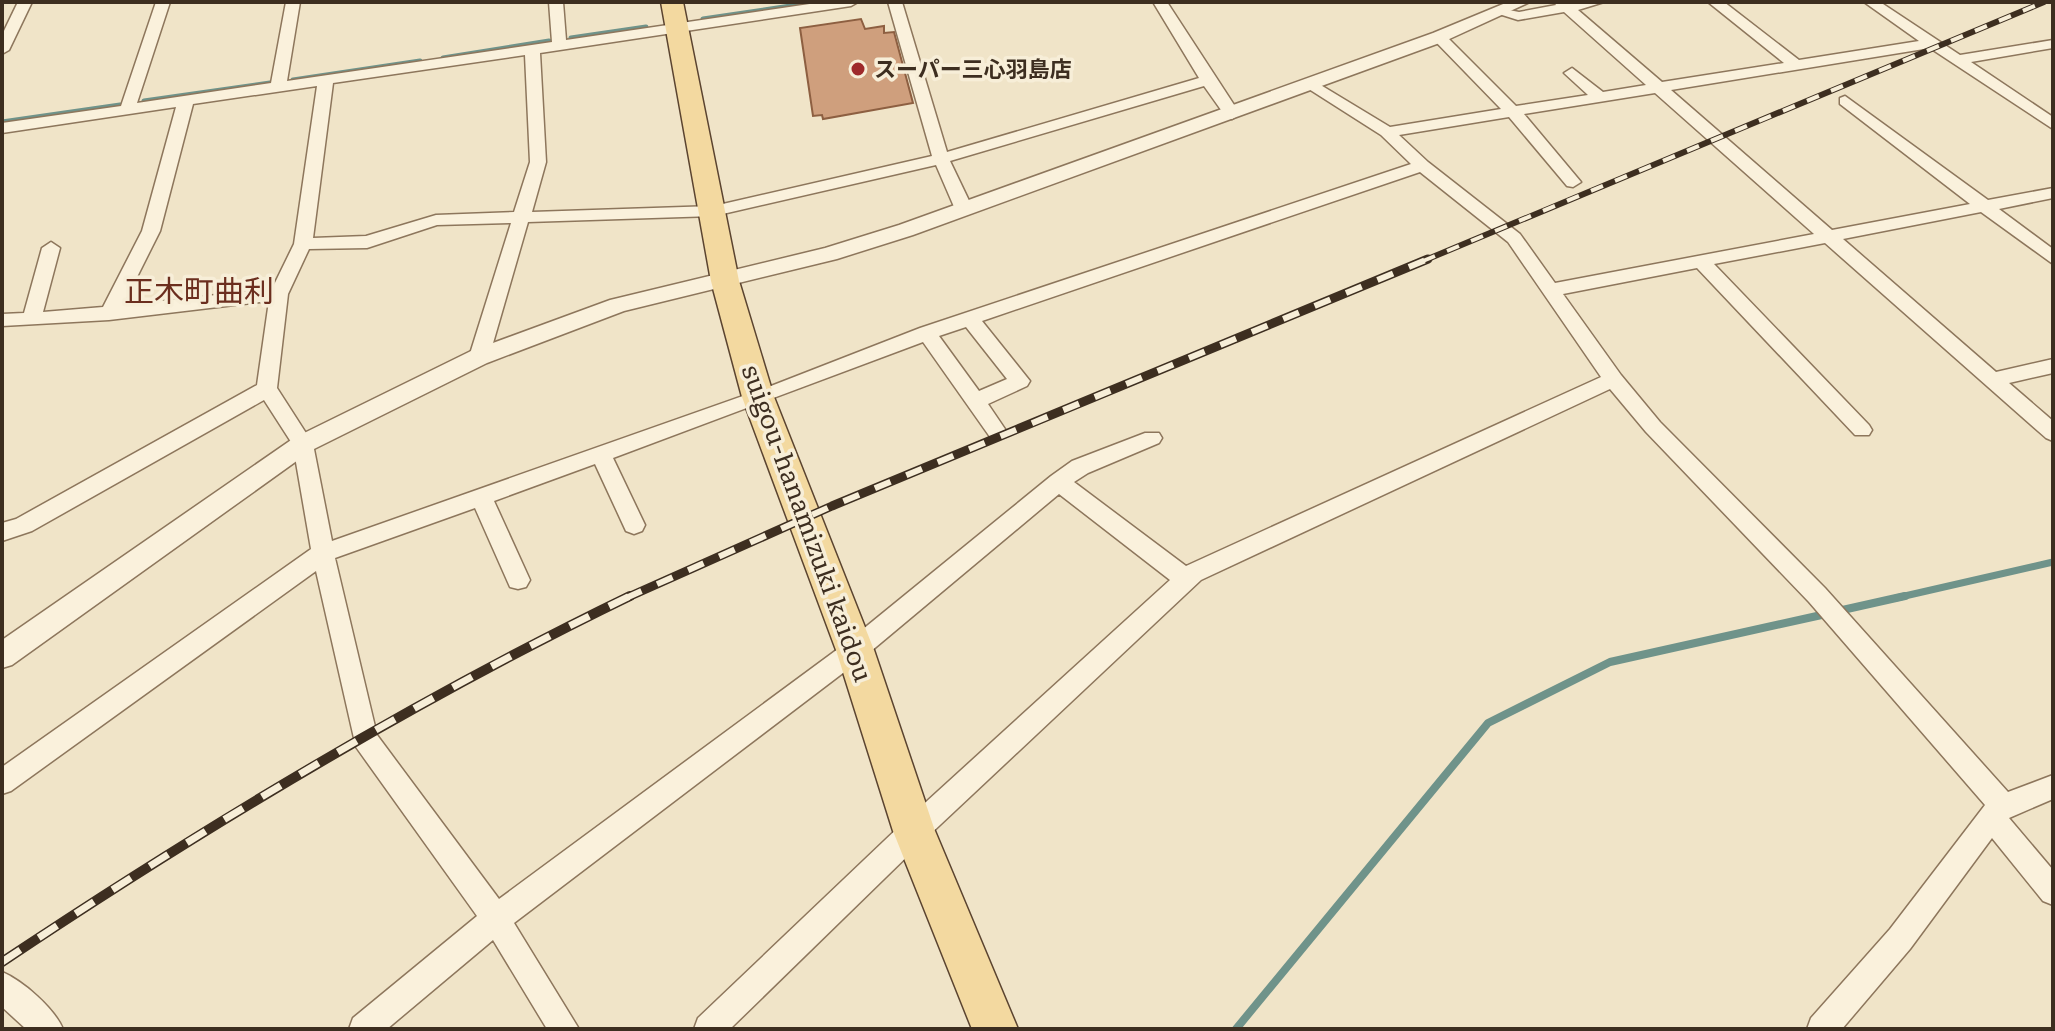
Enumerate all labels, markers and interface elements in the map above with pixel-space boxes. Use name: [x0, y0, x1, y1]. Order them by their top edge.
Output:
place label: スーパー三心羽島店: [874, 57, 1072, 82]
marker: スーパー三心羽島店: [849, 60, 867, 78]
district label: 正木町曲利: [124, 274, 274, 309]
street label: suigou-hanamizuki kaidou: [736, 361, 878, 685]

